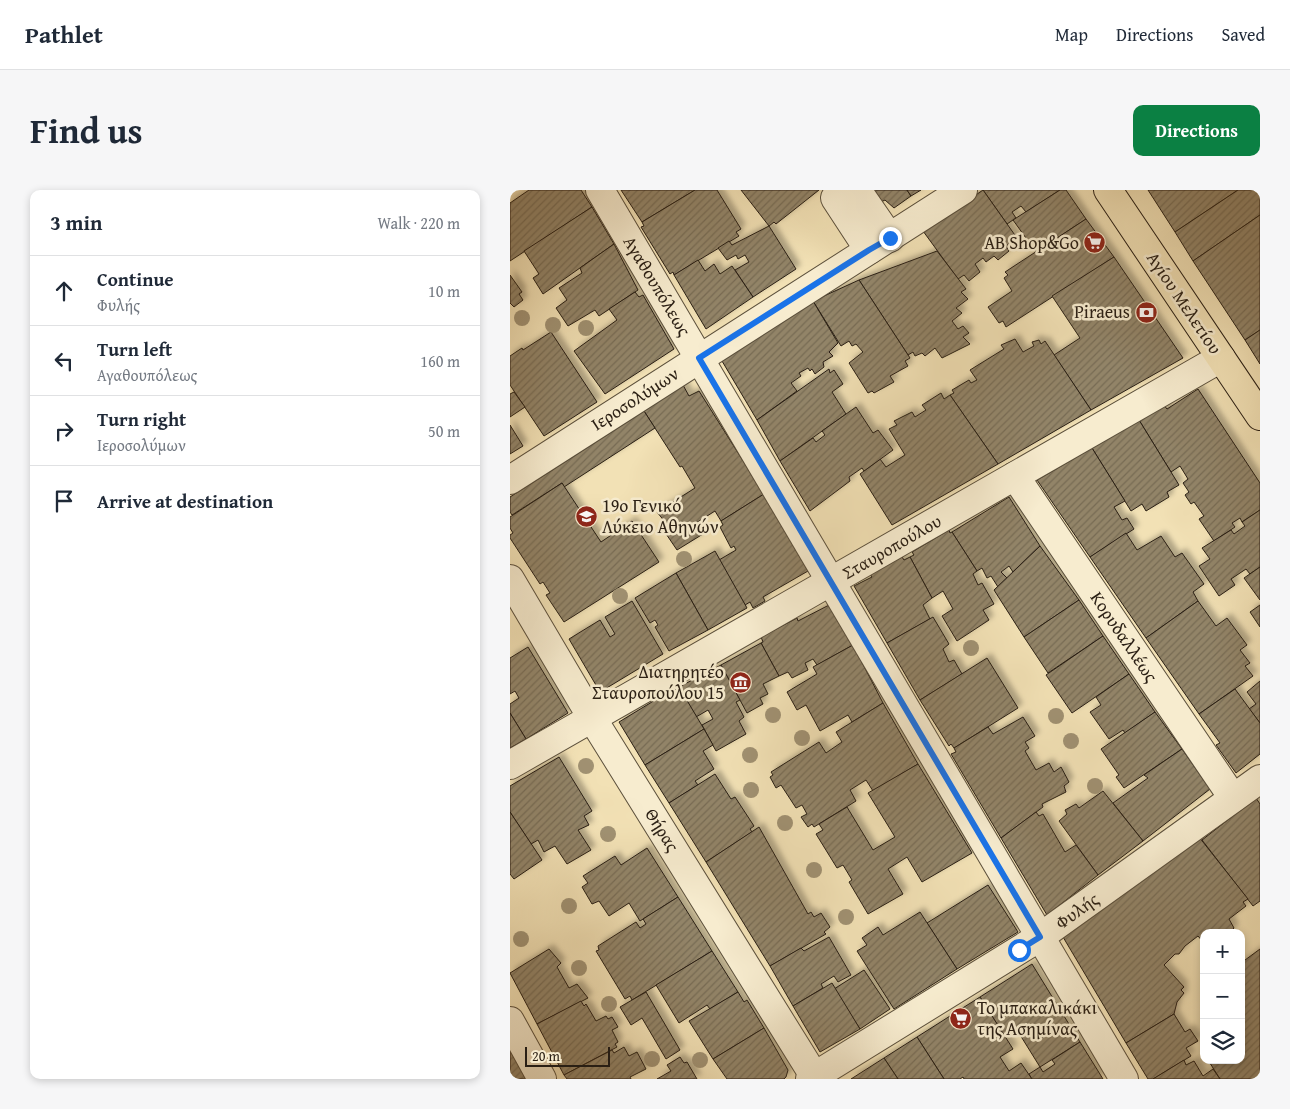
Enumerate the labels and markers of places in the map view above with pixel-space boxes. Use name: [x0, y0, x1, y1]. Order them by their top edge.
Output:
place label: ΑΒ Shop&Go: [984, 229, 1079, 256]
supermarket icon: ΑΒ Shop&Go: [1083, 231, 1107, 255]
place label: Piraeus: [1074, 298, 1130, 325]
bank icon: Piraeus: [1134, 300, 1158, 324]
place label: 19ο Γενικό Λύκειο Αθηνών: [602, 492, 719, 540]
school or university icon: 19ο Γενικό Λύκειο Αθηνών: [574, 504, 598, 528]
place label: Διατηρητέο Σταυροπούλου 15: [592, 658, 724, 706]
museum icon: Διατηρητέο Σταυροπούλου 15: [728, 670, 752, 694]
place label: Το μπακαλικάκι της Ασημίνας: [977, 994, 1097, 1042]
supermarket icon: Το μπακαλικάκι της Ασημίνας: [949, 1006, 973, 1030]

